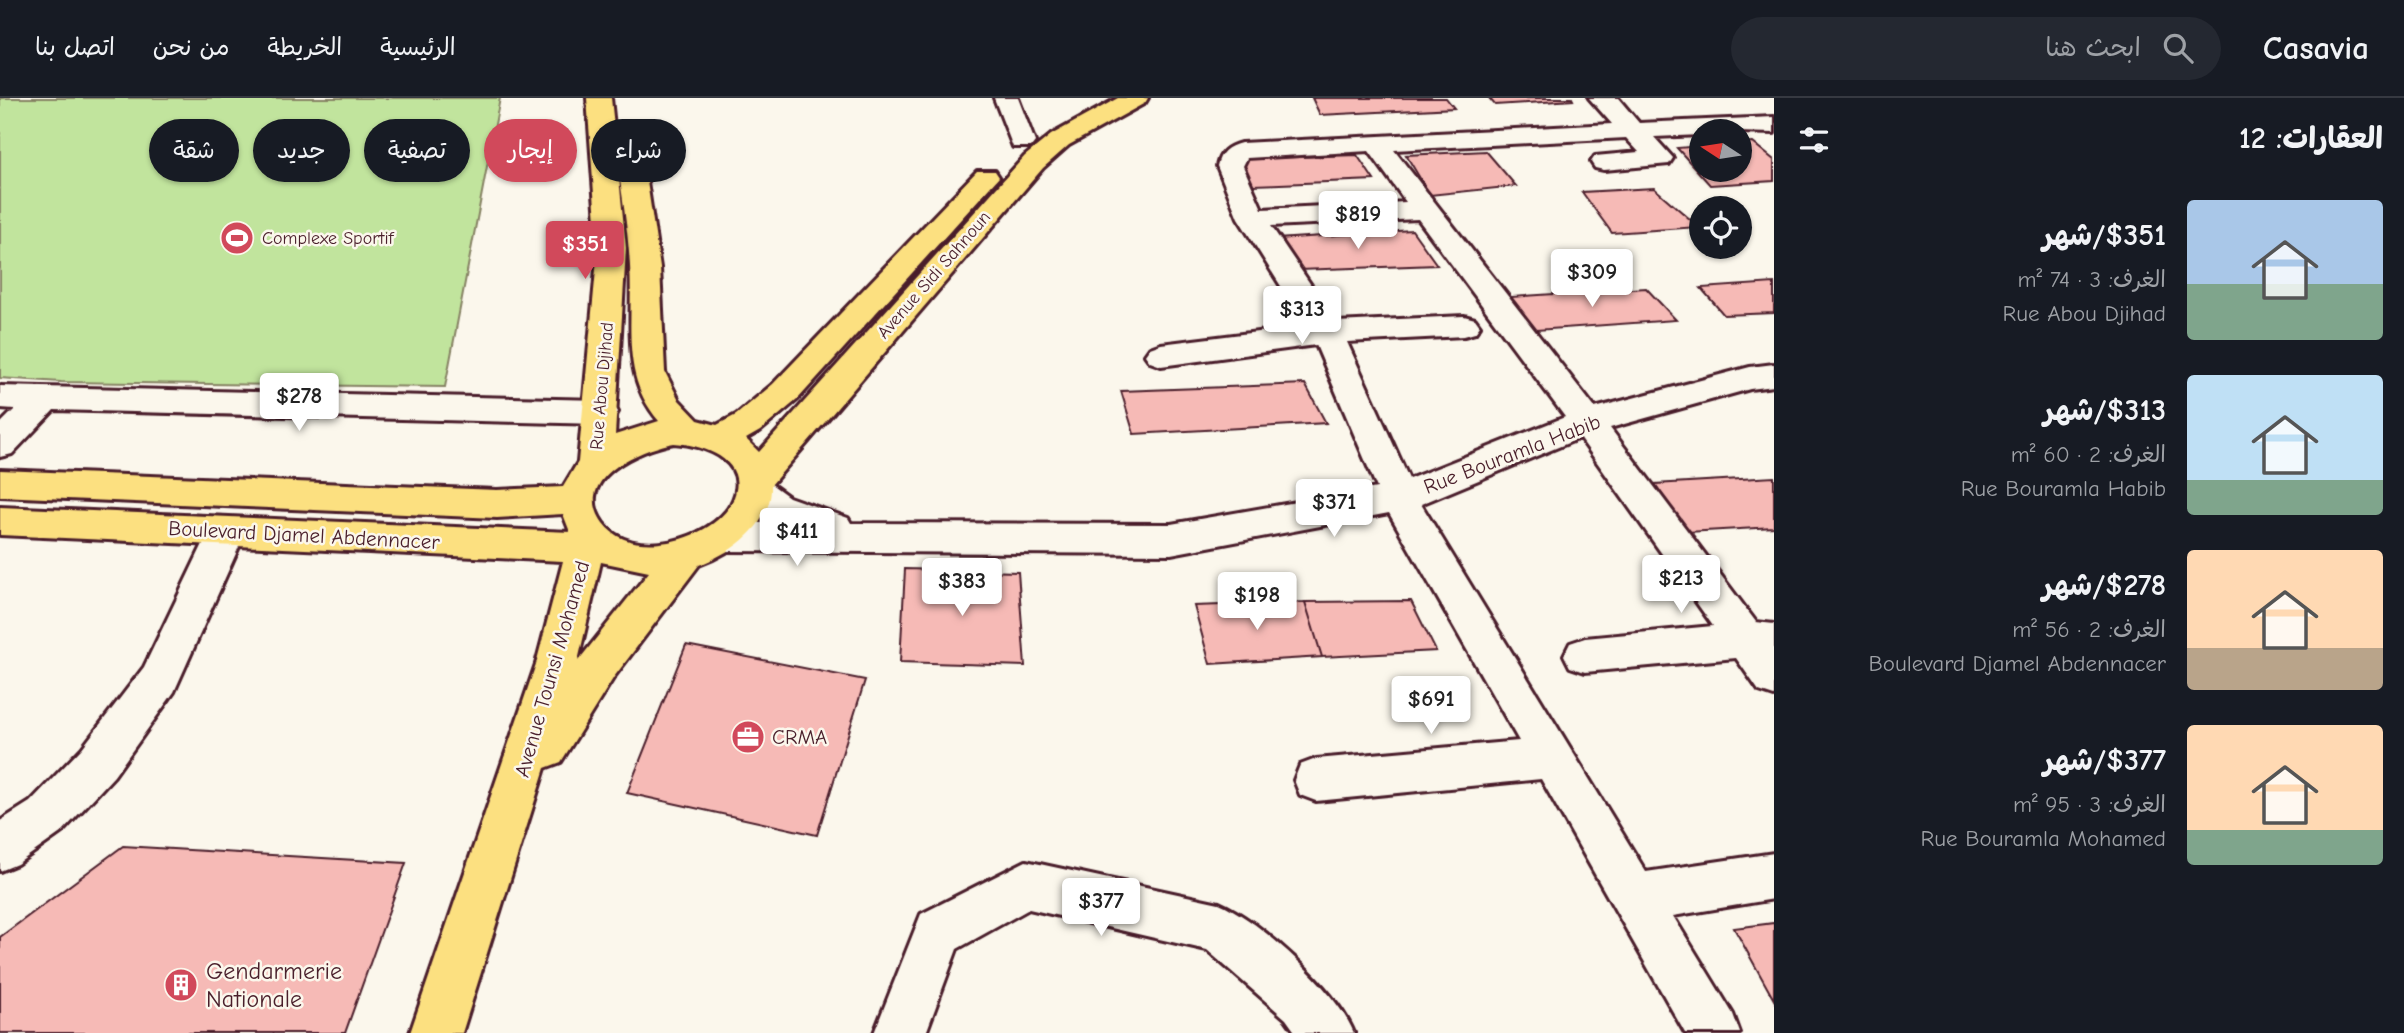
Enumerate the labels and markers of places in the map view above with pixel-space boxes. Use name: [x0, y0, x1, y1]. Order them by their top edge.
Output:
pin: $819: [1317, 192, 1399, 251]
sports icon: Complexe Sportif: [218, 219, 256, 257]
pin: $351: [544, 222, 626, 281]
place label: Complexe Sportif: [262, 228, 395, 249]
pin: $309: [1551, 250, 1633, 309]
pin: $313: [1261, 286, 1343, 346]
pin: $278: [258, 374, 340, 433]
pin: $371: [1293, 480, 1375, 539]
pin: $411: [756, 508, 838, 568]
pin: $213: [1640, 556, 1722, 615]
pin: $383: [921, 559, 1003, 618]
pin: $198: [1216, 573, 1298, 632]
pin: $691: [1390, 676, 1472, 736]
office icon: CRMA: [729, 718, 767, 756]
place label: CRMA: [772, 725, 827, 749]
pin: $377: [1060, 878, 1142, 938]
place label: Gendarmerie Nationale: [206, 957, 342, 1013]
building icon: Gendarmerie Nationale: [162, 966, 200, 1004]

